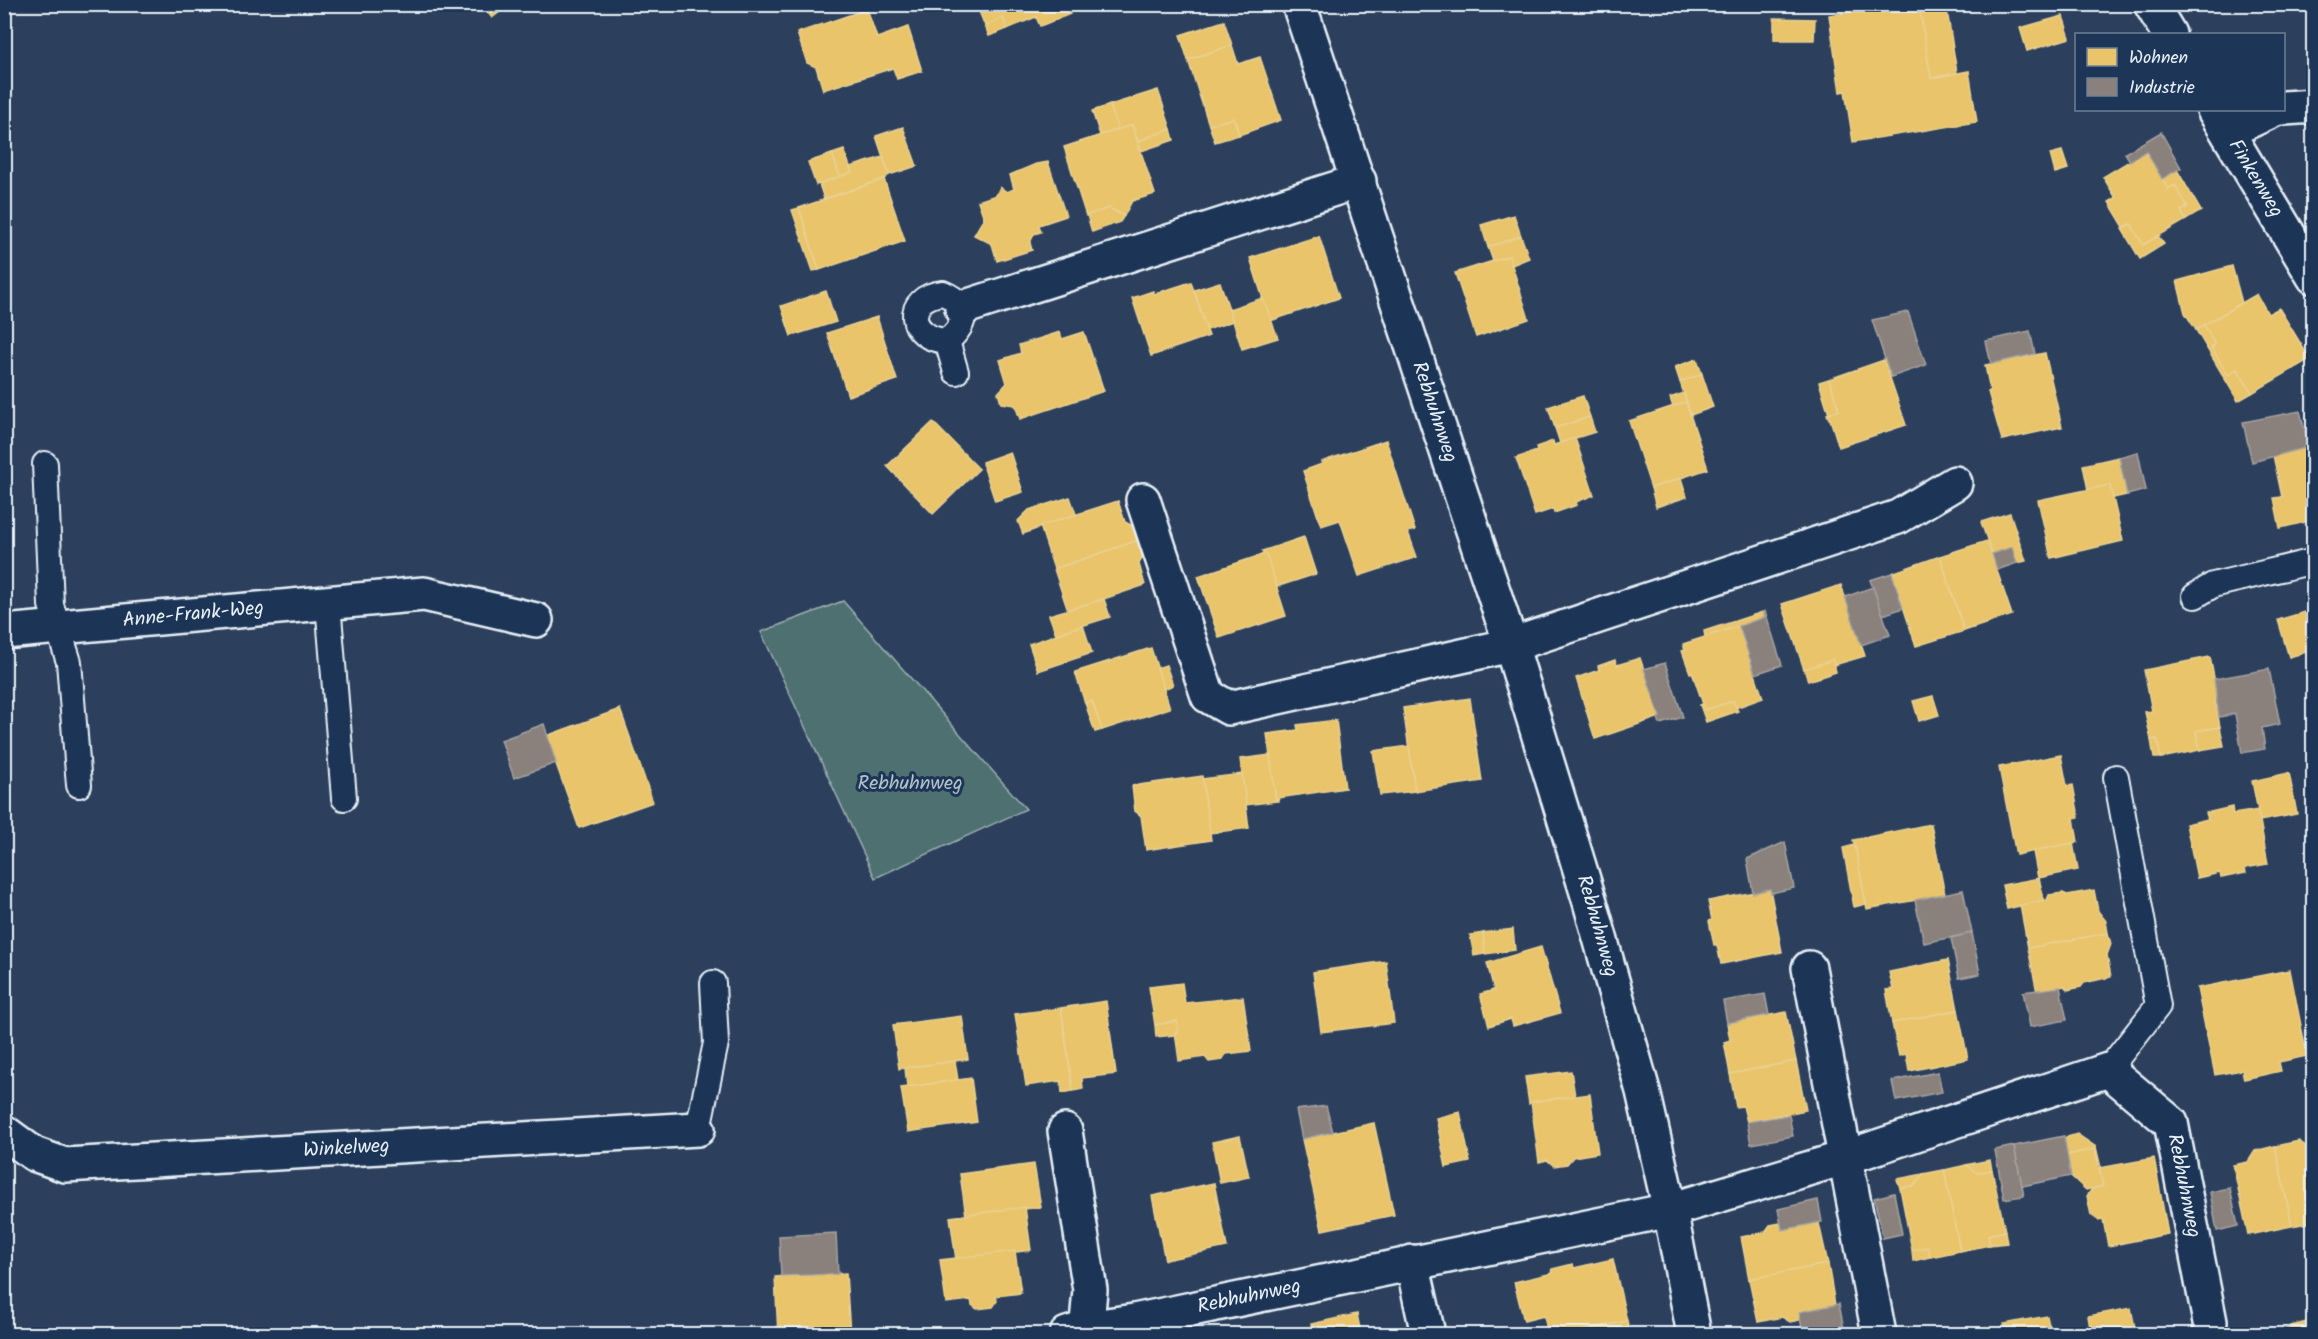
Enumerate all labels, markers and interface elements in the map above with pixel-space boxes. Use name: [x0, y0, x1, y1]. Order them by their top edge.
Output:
legend: [2075, 33, 2285, 111]
text: Wohnen: [2129, 44, 2188, 73]
text: Industrie: [2129, 74, 2195, 103]
street label: Finkenweg: [2219, 133, 2291, 224]
street label: Rebhuhnweg: [1402, 357, 1466, 467]
street label: Anne-Frank-Weg: [121, 593, 265, 637]
park label: Rebhuhnweg: [858, 768, 962, 800]
street label: Rebhuhnweg: [1567, 871, 1626, 981]
street label: Winkelweg: [302, 1131, 390, 1167]
street label: Rebhuhnweg: [2158, 1131, 2209, 1240]
street label: Rebhuhnweg: [1195, 1271, 1304, 1323]

